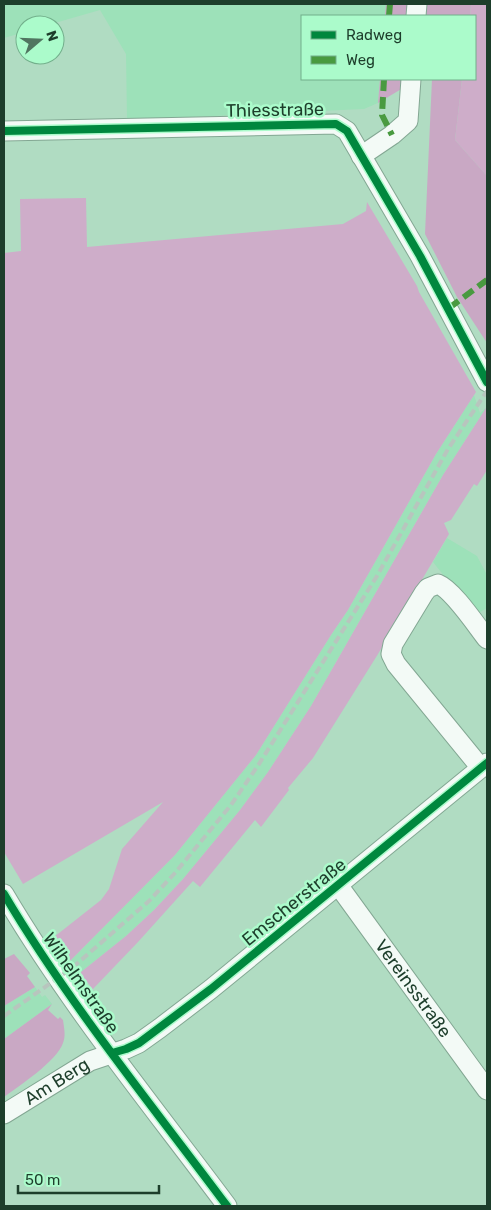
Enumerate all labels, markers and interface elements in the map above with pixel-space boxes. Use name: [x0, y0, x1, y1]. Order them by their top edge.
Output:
north arrow: [15, 15, 65, 65]
legend: [301, 15, 476, 80]
text: Radweg: [346, 26, 402, 44]
text: N: [42, 28, 61, 43]
text: Weg: [346, 51, 375, 69]
street label: Thiesstraße: [226, 98, 324, 122]
street label: Emscherstraße: [238, 853, 350, 951]
street label: Wilhelmstraße: [38, 928, 124, 1038]
street label: Vereinsstraße: [370, 935, 456, 1042]
street label: Am Berg: [20, 1053, 93, 1110]
scale bar: [18, 1162, 159, 1194]
text: 50 m: [25, 1171, 60, 1189]

